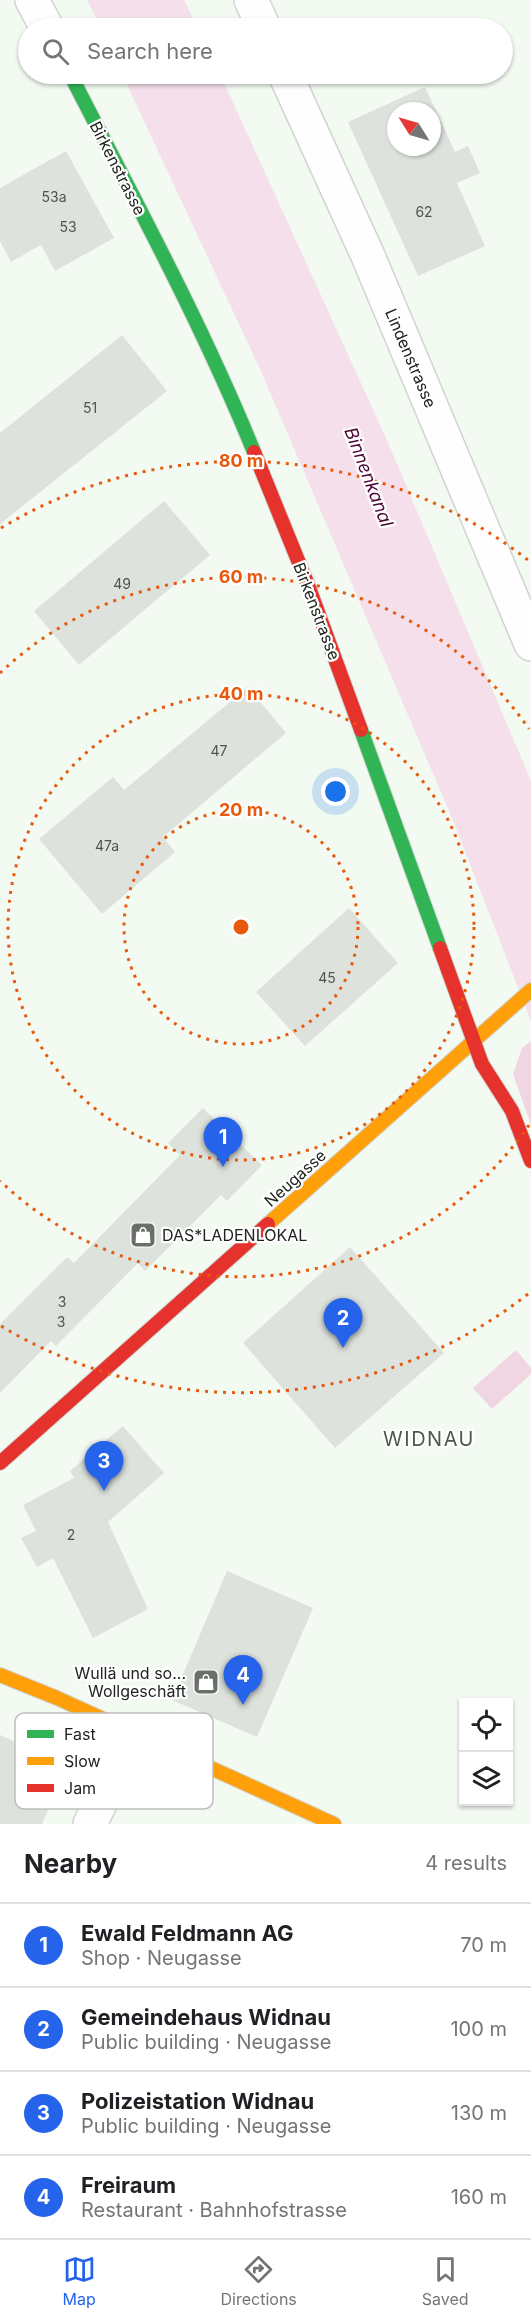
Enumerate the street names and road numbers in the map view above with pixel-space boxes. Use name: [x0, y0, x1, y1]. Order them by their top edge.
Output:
street label: Birkenstrasse: [86, 118, 150, 218]
street label: Lindenstrasse: [381, 305, 441, 411]
street label: Birkenstrasse: [289, 559, 345, 663]
street label: Neugasse: [260, 1145, 330, 1211]

